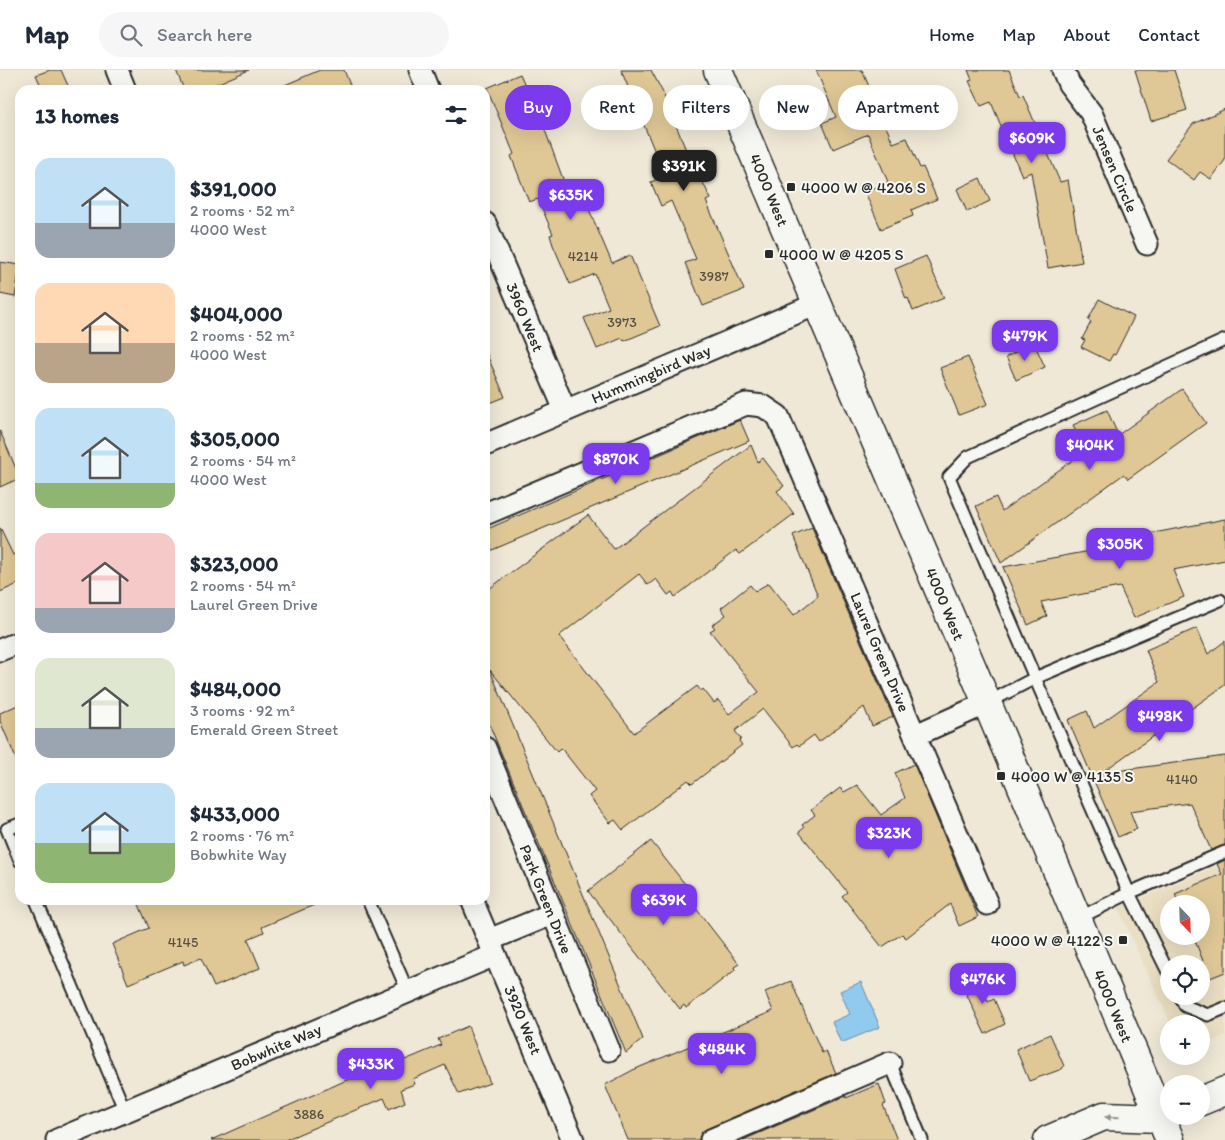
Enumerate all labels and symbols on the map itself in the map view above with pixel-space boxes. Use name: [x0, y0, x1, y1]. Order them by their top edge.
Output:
pin: $609K: [997, 122, 1067, 164]
street label: Jensen Circle: [1088, 123, 1142, 215]
pin: $391K: [649, 150, 719, 192]
street label: 4000 West: [745, 151, 793, 229]
pin: $635K: [536, 178, 606, 221]
place label: 4000 W @ 4206 S: [801, 178, 926, 197]
marker: 4000 W @ 4206 S: [785, 181, 797, 193]
place label: 4000 W @ 4205 S: [779, 245, 904, 264]
house number: 4214: [568, 248, 599, 265]
marker: 4000 W @ 4205 S: [763, 248, 775, 260]
house number: 3987: [699, 268, 729, 285]
street label: 3960 West: [502, 280, 548, 354]
house number: 3973: [607, 314, 637, 331]
pin: $479K: [990, 320, 1060, 362]
street label: Hummingbird Way: [588, 340, 714, 408]
pin: $404K: [1055, 428, 1125, 471]
pin: $870K: [581, 442, 651, 485]
pin: $305K: [1085, 528, 1155, 570]
street label: 4000 West: [921, 565, 969, 643]
street label: Laurel Green Drive: [846, 589, 914, 715]
pin: $498K: [1125, 700, 1195, 742]
place label: 4000 W @ 4135 S: [1011, 767, 1133, 786]
marker: 4000 W @ 4135 S: [995, 770, 1007, 782]
house number: 4140: [1166, 771, 1198, 788]
pin: $323K: [854, 816, 924, 859]
street label: Park Green Drive: [515, 842, 577, 956]
pin: $639K: [629, 884, 699, 926]
north arrow: [1160, 895, 1210, 945]
place label: 4000 W @ 4122 S: [991, 931, 1113, 950]
house number: 4145: [168, 934, 198, 951]
marker: 4000 W @ 4122 S: [1117, 934, 1129, 946]
pin: $476K: [948, 962, 1018, 1005]
street label: 4000 West: [1089, 967, 1137, 1045]
street label: 3920 West: [500, 983, 546, 1057]
street label: Bobwhite Way: [228, 1019, 325, 1075]
pin: $484K: [687, 1032, 757, 1075]
pin: $433K: [336, 1048, 406, 1090]
house number: 3886: [294, 1106, 324, 1123]
one-way arrow: [1103, 1112, 1119, 1120]

